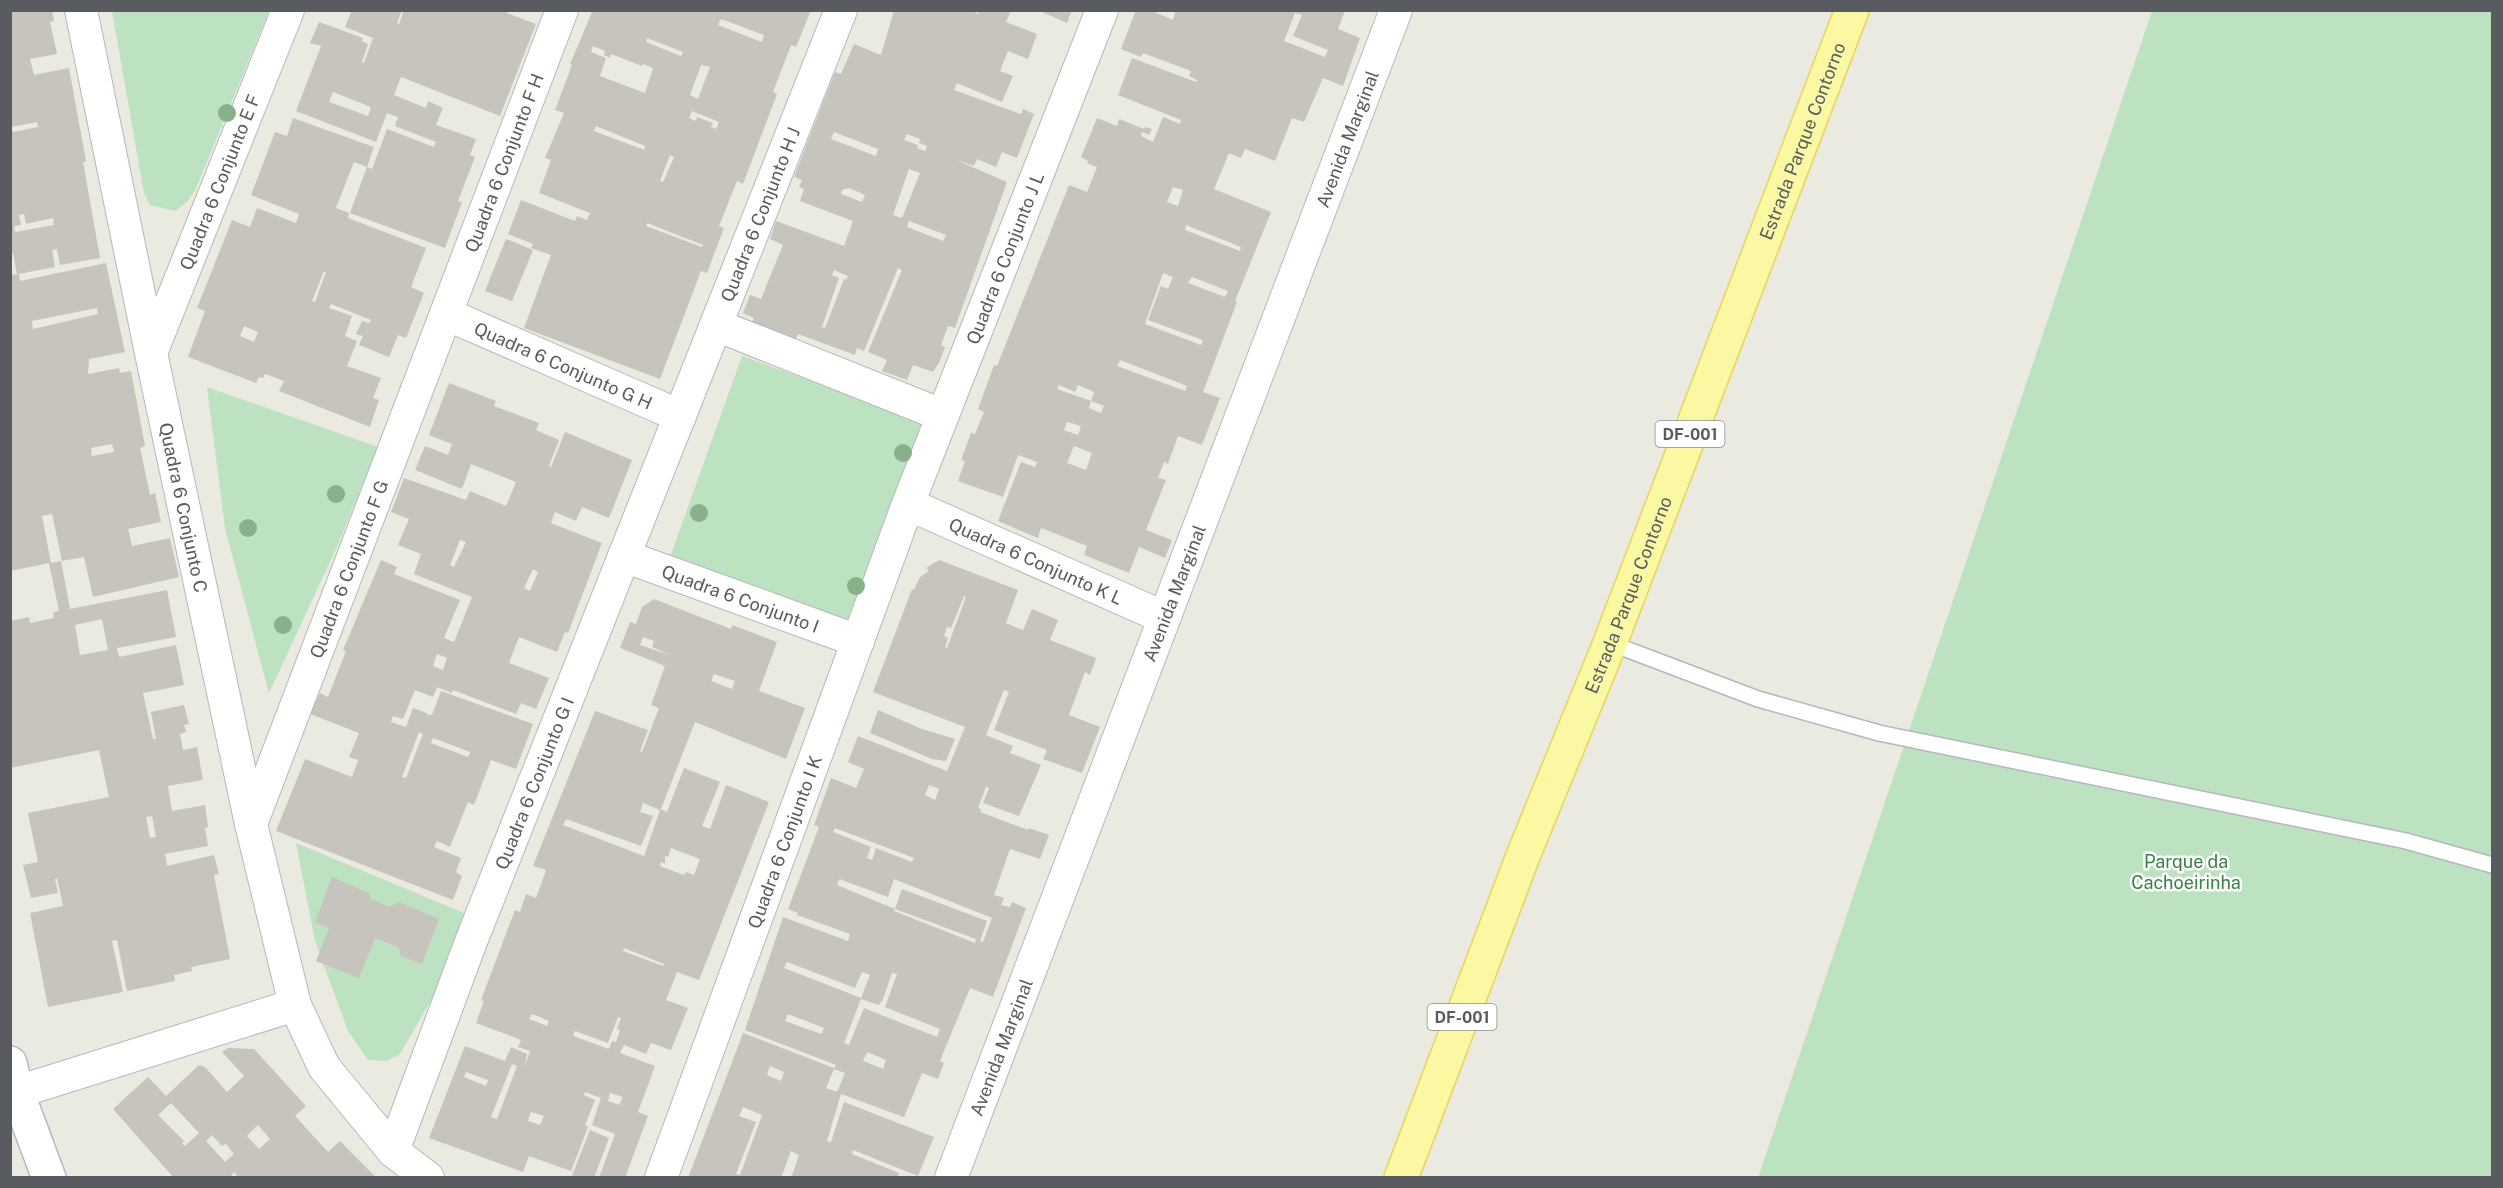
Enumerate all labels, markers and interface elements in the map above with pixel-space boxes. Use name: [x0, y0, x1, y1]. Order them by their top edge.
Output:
street label: Estrada Parque Contorno: [1755, 39, 1849, 243]
street label: Avenida Marginal: [1311, 67, 1383, 210]
street label: Quadra 6 Conjunto F H: [460, 70, 547, 255]
street label: Quadra 6 Conjunto E F: [175, 91, 264, 273]
street label: Quadra 6 Conjunto H J: [716, 124, 804, 305]
street label: Quadra 6 Conjunto J L: [961, 169, 1048, 347]
street label: Quadra 6 Conjunto G H: [471, 317, 656, 413]
street label: Quadra 6 Conjunto C: [156, 421, 212, 594]
road number: DF-001: [1656, 421, 1724, 447]
street label: Quadra 6 Conjunto F G: [305, 477, 392, 661]
street label: Estrada Parque Contorno: [1580, 493, 1676, 696]
street label: Quadra 6 Conjunto K L: [946, 513, 1126, 608]
street label: Avenida Marginal: [1138, 522, 1209, 664]
street label: Quadra 6 Conjunto I: [659, 560, 822, 637]
street label: Quadra 6 Conjunto G I: [490, 694, 578, 872]
street label: Quadra 6 Conjunto I K: [743, 753, 825, 931]
park label: Parque da Cachoeirinha: [2131, 851, 2241, 893]
street label: Avenida Marginal: [965, 976, 1036, 1119]
road number: DF-001: [1428, 1004, 1496, 1030]

